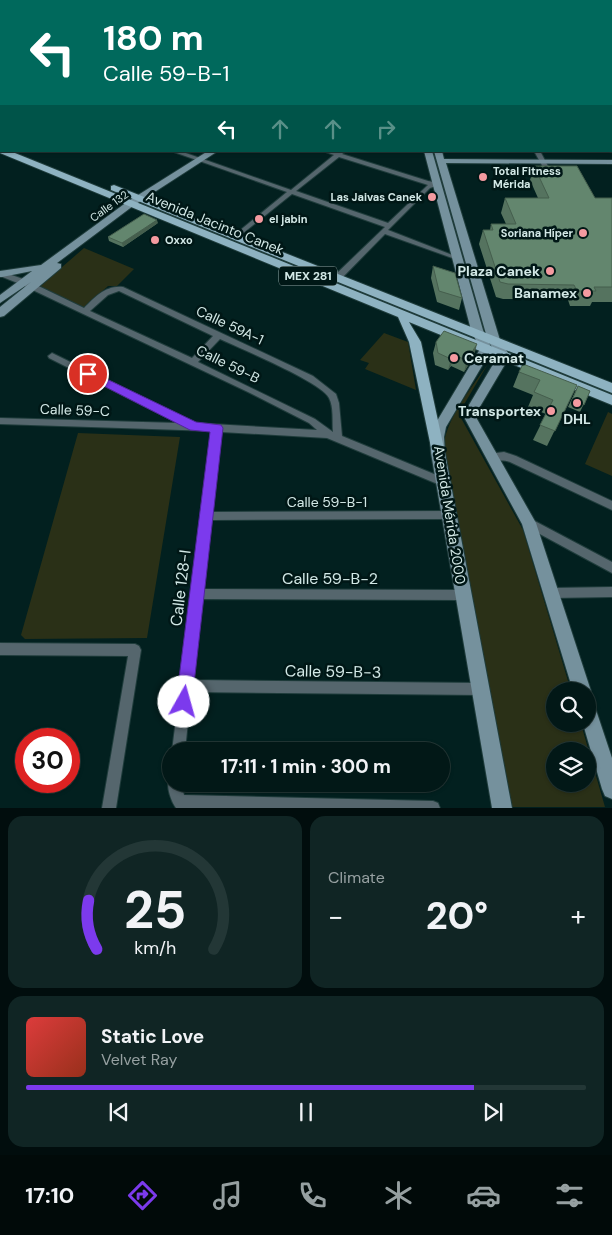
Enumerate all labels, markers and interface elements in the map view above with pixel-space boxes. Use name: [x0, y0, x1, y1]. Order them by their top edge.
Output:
text: 180 m: [103, 15, 204, 61]
icon: left: [20, 20, 85, 85]
text: Calle 59-B-1: [103, 59, 229, 88]
icon: left: [213, 115, 241, 143]
icon: ahead: [266, 115, 294, 143]
icon: ahead: [319, 115, 347, 143]
icon: right: [372, 115, 400, 143]
place label: Total Fitness Mérida: [493, 164, 561, 191]
marker: Total Fitness Mérida: [477, 171, 489, 183]
street label: Calle 132: [87, 187, 131, 225]
street label: Avenida Jacinto Canek: [143, 187, 287, 259]
place label: Las Jaivas Canek: [330, 190, 423, 204]
marker: Las Jaivas Canek: [426, 191, 438, 203]
place label: el jabin: [269, 212, 308, 226]
marker: el jabin: [253, 213, 265, 225]
place label: Soriana Híper: [501, 226, 573, 240]
marker: Soriana Híper: [577, 227, 589, 239]
place label: Oxxo: [165, 233, 193, 247]
marker: Oxxo: [149, 234, 161, 246]
place label: Plaza Canek: [457, 262, 540, 280]
marker: Plaza Canek: [544, 265, 556, 277]
road number: MEX 281: [279, 266, 337, 286]
place label: Banamex: [514, 284, 577, 302]
marker: Banamex: [581, 287, 593, 299]
street label: Calle 59A-1: [193, 301, 267, 349]
street label: Calle 59-B: [193, 341, 263, 387]
place label: Ceramat: [464, 349, 524, 367]
marker: Ceramat: [448, 352, 460, 364]
pin: [67, 353, 109, 395]
icon: arrive: [74, 360, 102, 388]
marker: DHL: [571, 397, 583, 409]
street label: Calle 59-C: [40, 400, 110, 420]
place label: Transportex: [458, 402, 541, 420]
marker: Transportex: [545, 405, 557, 417]
place label: DHL: [563, 410, 591, 428]
street label: Avenida Mérida 2000: [430, 444, 470, 586]
street label: Calle 59-B-1: [287, 493, 367, 511]
street label: Calle 128-I: [165, 549, 196, 627]
street label: Calle 59-B-2: [282, 568, 378, 589]
street label: Calle 59-B-3: [285, 660, 381, 683]
position arrow: [157, 675, 209, 727]
map controls: [546, 682, 596, 792]
button: search: [546, 682, 596, 732]
speed limit sign: 30: [15, 728, 80, 793]
button: layers: [546, 742, 596, 792]
text: 17:11 · 1 min · 300 m: [221, 754, 391, 779]
text: Climate: [328, 867, 385, 888]
text: 25: [124, 876, 186, 944]
text: 20°: [426, 891, 488, 941]
text: −: [328, 898, 343, 935]
text: +: [571, 898, 586, 935]
text: km/h: [134, 936, 176, 960]
text: Static Love: [101, 1024, 204, 1049]
text: Velvet Ray: [101, 1049, 177, 1070]
icon: previous: [105, 1098, 133, 1126]
icon: pause: [292, 1098, 320, 1126]
icon: next: [479, 1098, 507, 1126]
icon: directions: [125, 1178, 160, 1213]
icon: music: [210, 1178, 245, 1213]
icon: phone: [295, 1178, 330, 1213]
icon: climate: [381, 1178, 416, 1213]
icon: car: [466, 1178, 501, 1213]
icon: filters: [552, 1178, 587, 1213]
text: 17:10: [25, 1181, 74, 1210]

